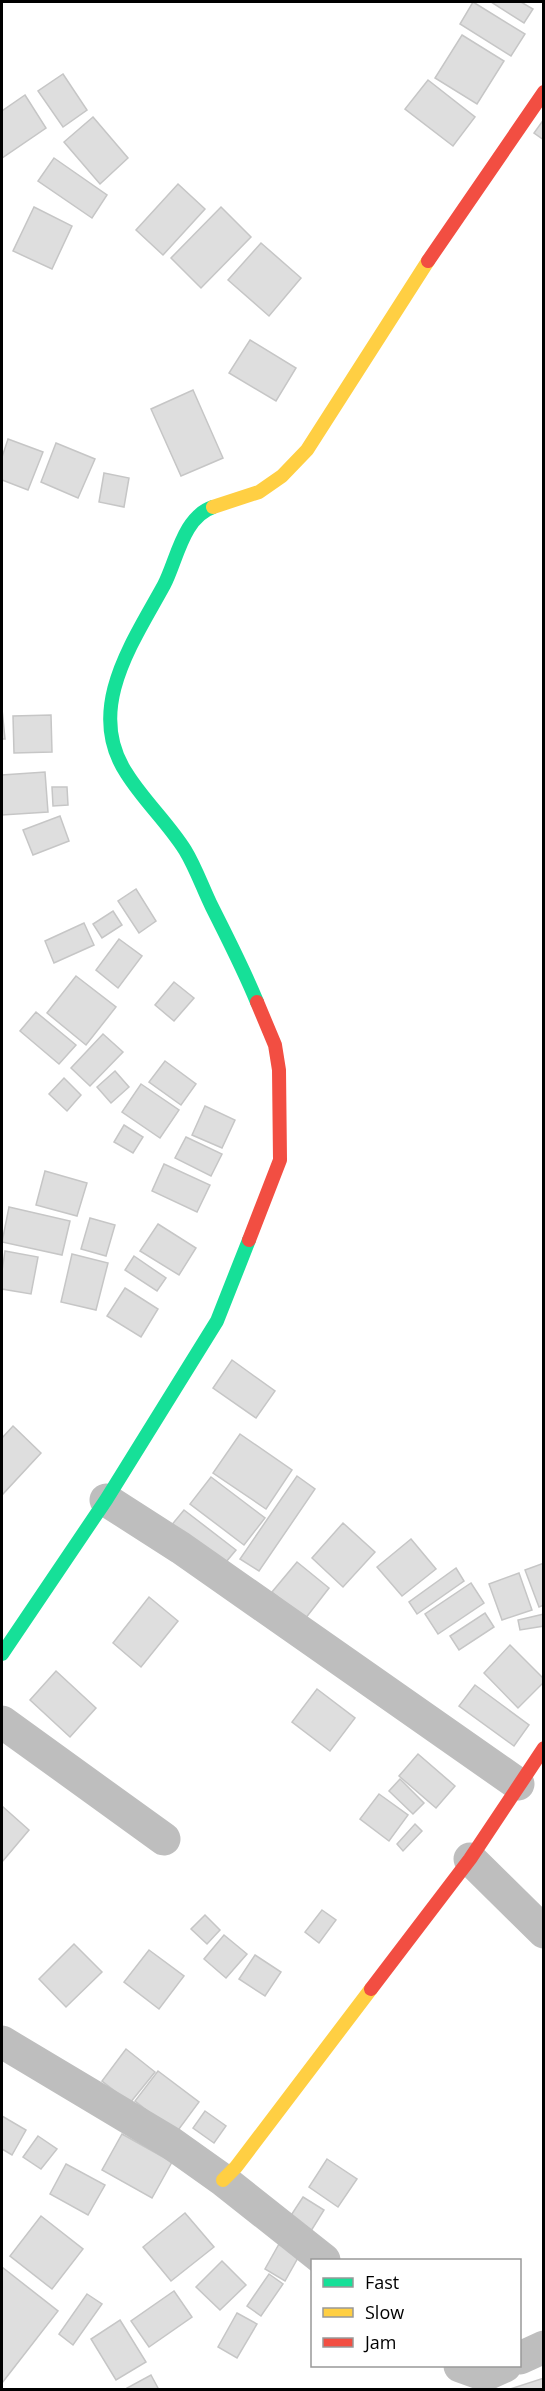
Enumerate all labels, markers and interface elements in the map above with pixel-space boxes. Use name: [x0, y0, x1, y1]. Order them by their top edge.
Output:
legend: [311, 2259, 521, 2367]
text: Fast: [365, 2270, 399, 2294]
text: Slow: [365, 2300, 404, 2324]
text: Jam: [363, 2330, 397, 2354]

